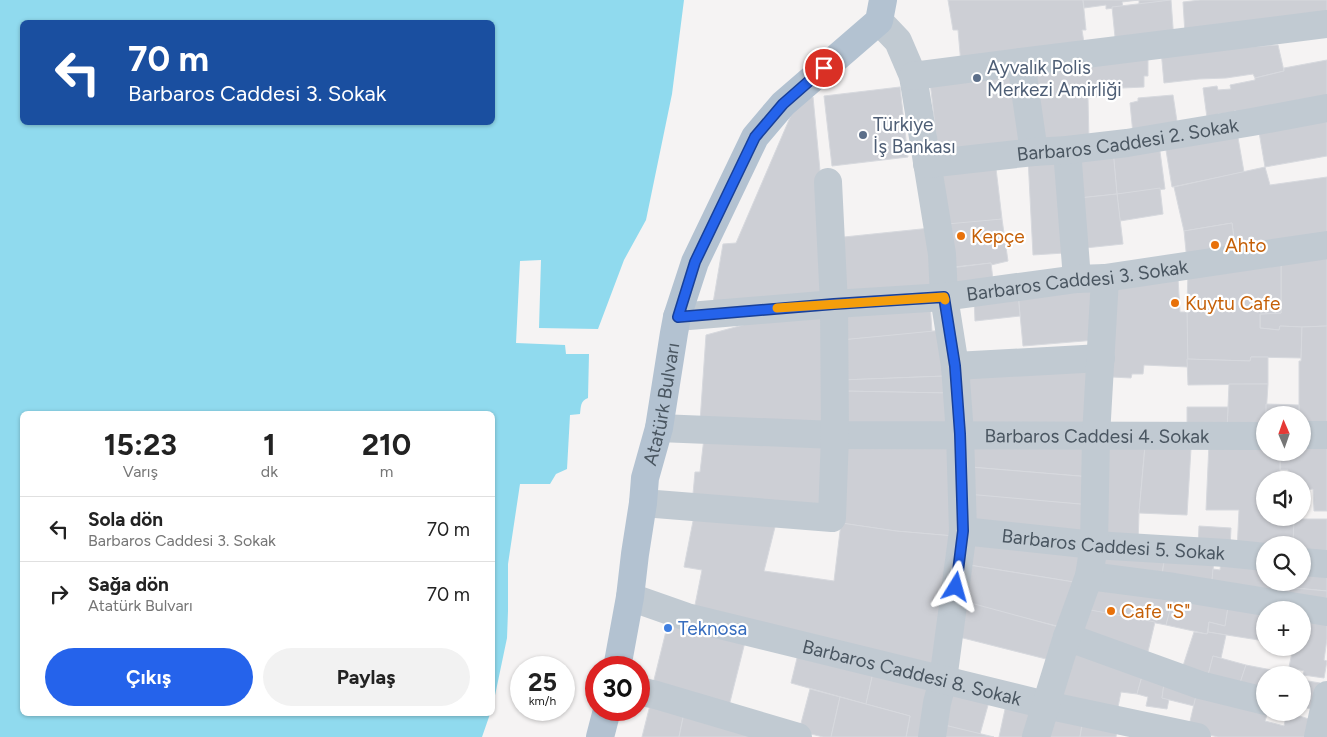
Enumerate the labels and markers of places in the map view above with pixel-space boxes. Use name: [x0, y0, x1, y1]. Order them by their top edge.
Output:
pin: [803, 47, 845, 89]
place label: Ayvalık Polis Merkezi Amirliği: [987, 56, 1122, 101]
marker: Ayvalık Polis Merkezi Amirliği: [971, 72, 983, 84]
place label: Türkiye İş Bankası: [873, 113, 956, 158]
marker: Türkiye İş Bankası: [857, 129, 869, 141]
place label: Kepçe: [971, 225, 1025, 248]
marker: Kepçe: [955, 230, 967, 242]
place label: Ahto: [1225, 234, 1267, 257]
marker: Ahto: [1209, 239, 1221, 251]
place label: Kuytu Cafe: [1185, 292, 1280, 315]
marker: Kuytu Cafe: [1169, 297, 1181, 309]
place label: Cafe "S": [1121, 600, 1190, 623]
marker: Cafe "S": [1105, 605, 1117, 617]
place label: Teknosa: [678, 617, 747, 640]
marker: Teknosa: [662, 622, 674, 634]

